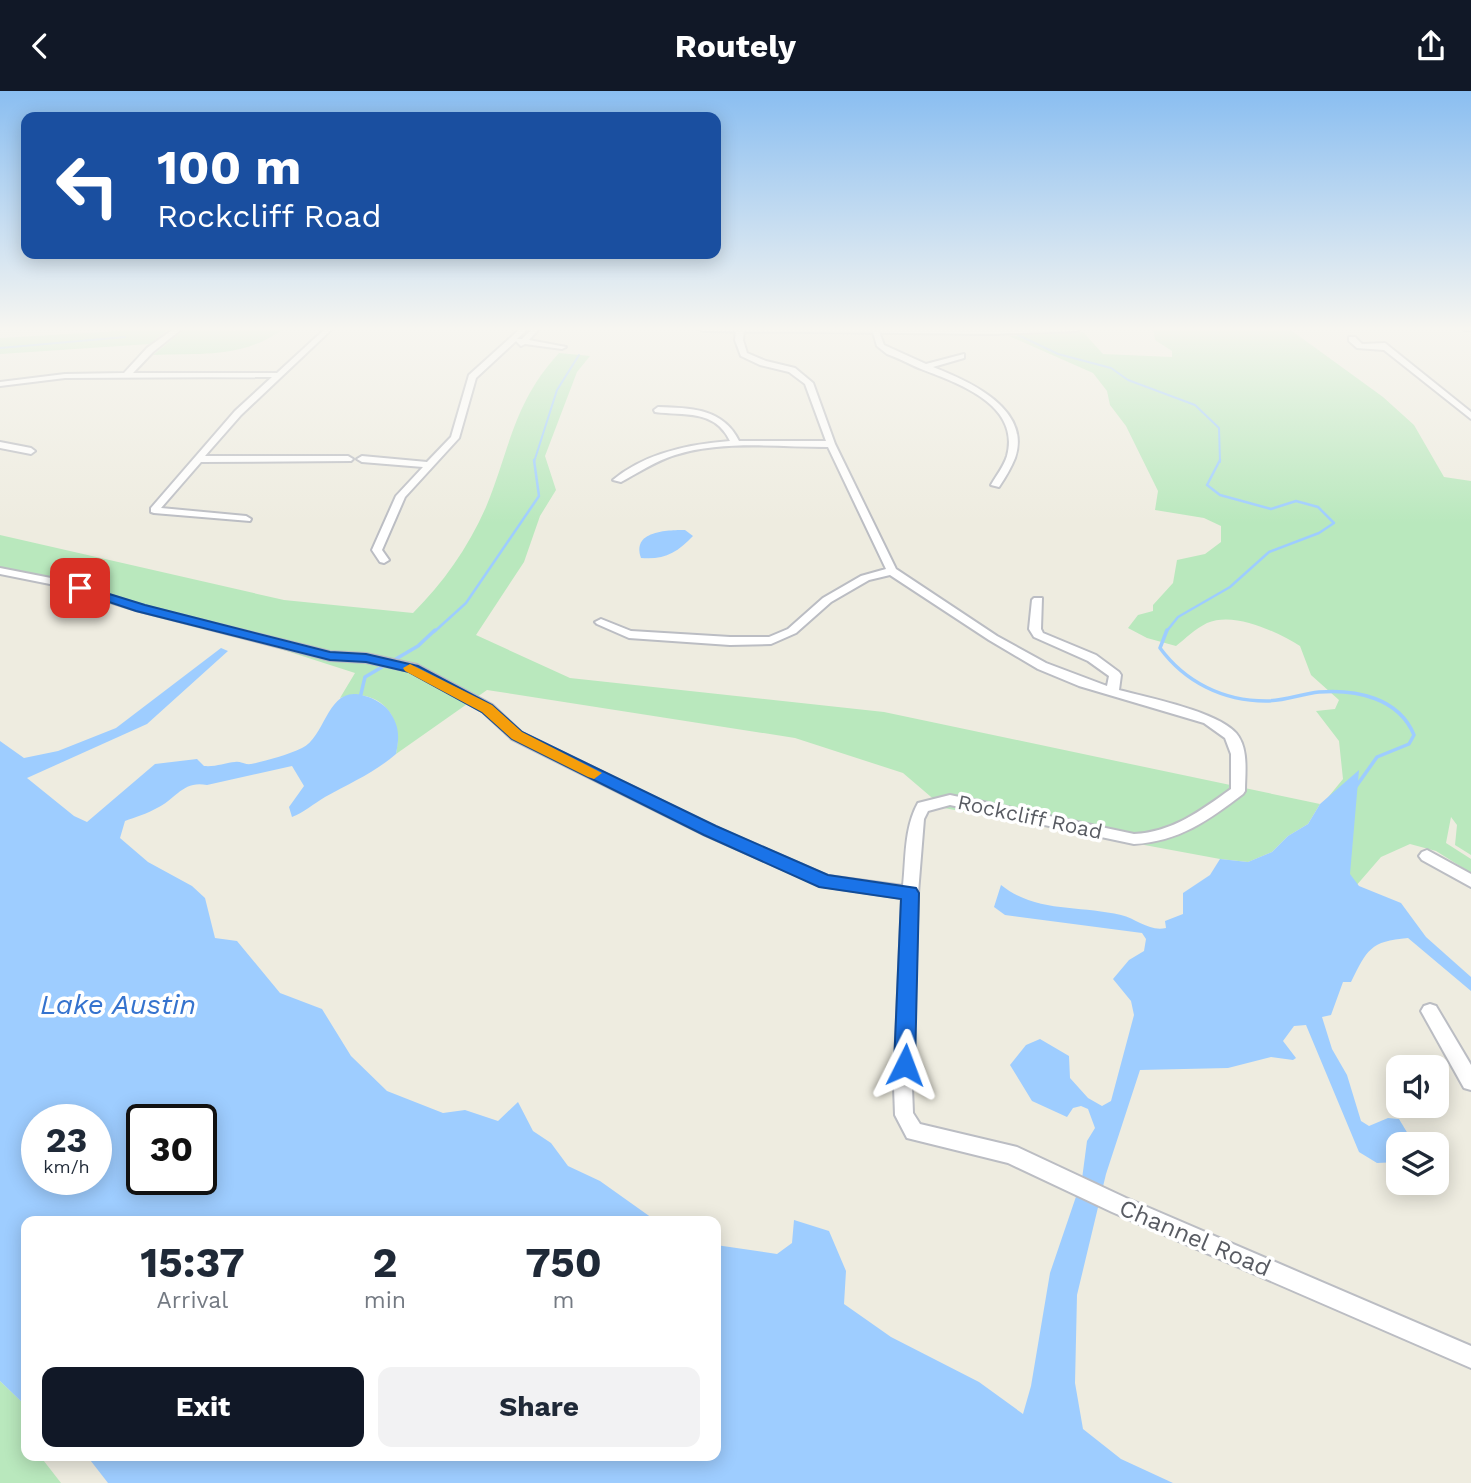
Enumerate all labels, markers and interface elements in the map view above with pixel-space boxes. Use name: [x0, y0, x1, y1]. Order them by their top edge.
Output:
icon: back: [21, 27, 59, 65]
text: Routely: [675, 27, 796, 65]
icon: share: [1412, 27, 1450, 65]
text: 100 m: [157, 138, 301, 196]
icon: left: [42, 140, 133, 231]
text: Rockcliff Road: [157, 197, 382, 235]
pin: [50, 558, 110, 618]
icon: arrive: [61, 569, 99, 607]
street label: Rockcliff Road: [955, 789, 1105, 844]
water label: Lake Austin: [40, 988, 196, 1021]
position arrow: [868, 1028, 942, 1102]
map controls: [1386, 1055, 1449, 1195]
button: sound: [1386, 1055, 1449, 1118]
speed limit sign: 30: [126, 1104, 217, 1195]
text: 23: [46, 1119, 87, 1161]
button: layers: [1386, 1132, 1449, 1195]
text: km/h: [43, 1156, 90, 1177]
street label: Channel Road: [1115, 1194, 1275, 1282]
text: 15:37: [140, 1238, 245, 1287]
text: 2: [372, 1238, 397, 1287]
text: 750: [525, 1238, 602, 1287]
text: Arrival: [157, 1287, 228, 1314]
text: min: [364, 1287, 406, 1314]
text: m: [553, 1287, 575, 1314]
button: Exit: [42, 1367, 364, 1447]
button: Share: [378, 1367, 700, 1447]

